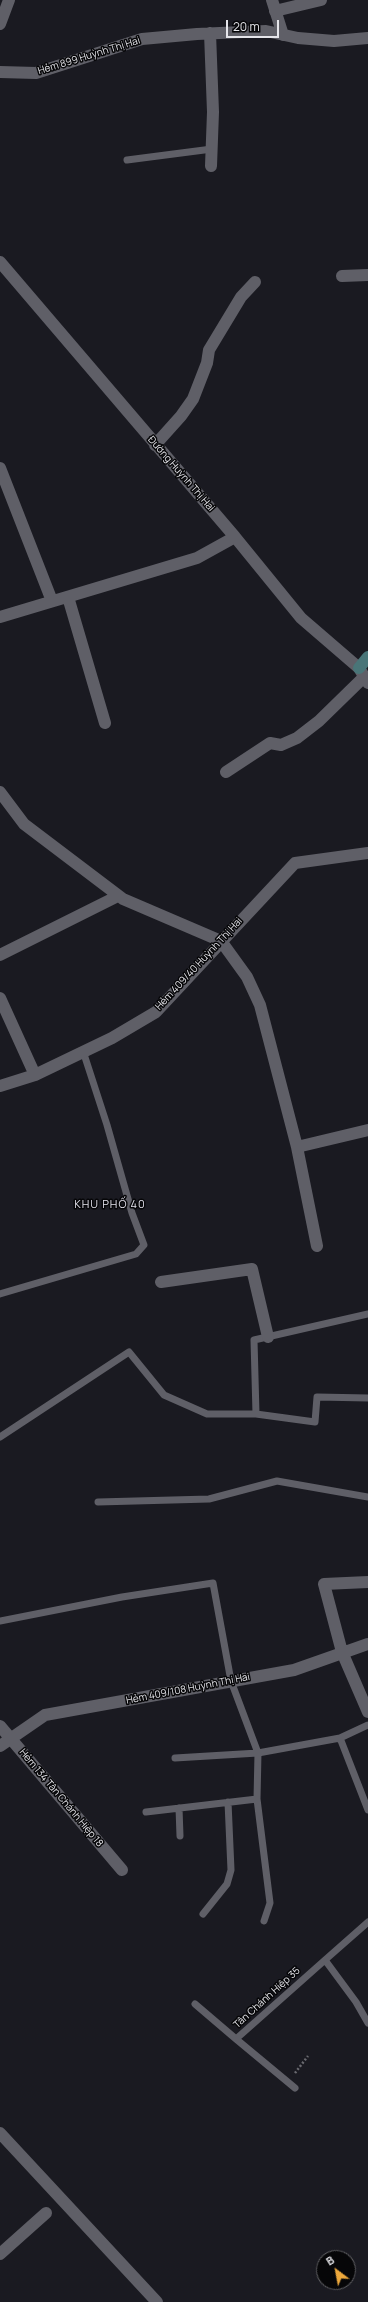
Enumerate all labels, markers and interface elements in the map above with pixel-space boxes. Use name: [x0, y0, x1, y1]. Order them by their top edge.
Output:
scale bar: [228, 12, 281, 38]
text: 20 m: [233, 18, 260, 35]
street label: Hẻm 899 Huỳnh Thị Hai: [36, 35, 142, 77]
street label: Đường Huỳnh Thị Hai: [145, 434, 217, 514]
street label: Hẻm 409/40 Huỳnh Thị Hai: [153, 915, 245, 1013]
district label: KHU PHỐ 40: [74, 1198, 146, 1212]
street label: Hẻm 409/108 Huỳnh Thị Hai: [125, 1671, 251, 1707]
street label: Hẻm 134 Tân Chánh Hiệp 18: [16, 1747, 106, 1849]
street label: Tân Chánh Hiệp 35: [231, 1965, 303, 2031]
north arrow: [316, 2250, 356, 2290]
text: B: [323, 2252, 337, 2268]

